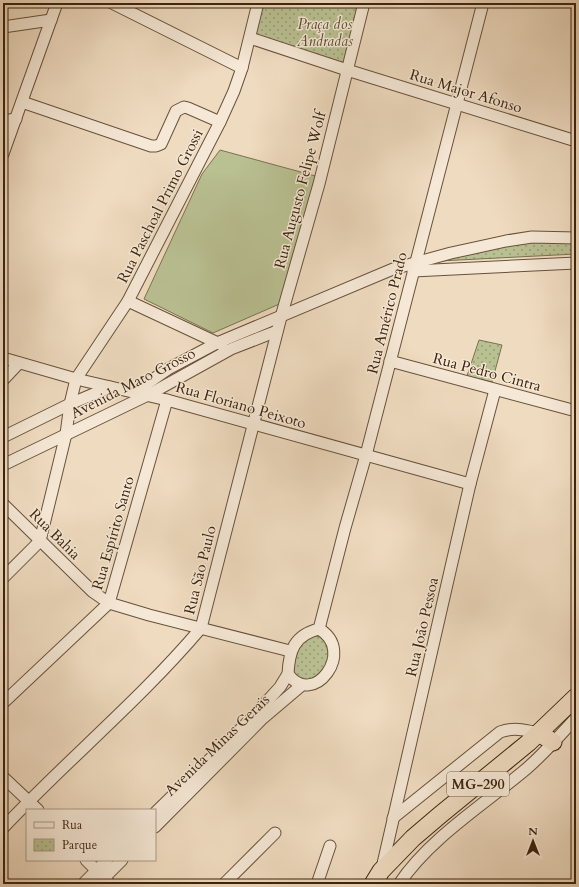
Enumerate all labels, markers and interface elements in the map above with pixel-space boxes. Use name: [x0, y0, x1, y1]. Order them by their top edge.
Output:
park label: Praça dos Andradas: [296, 14, 353, 51]
street label: Rua Major Afonso: [407, 64, 525, 118]
street label: Rua Augusto Felipe Wolf: [269, 107, 331, 271]
street label: Rua Paschoal Primo Grossi: [112, 126, 208, 286]
street label: Rua Américo Prado: [362, 250, 412, 376]
street label: Avenida Mato Grosso: [67, 343, 199, 423]
street label: Rua Pedro Cintra: [431, 348, 544, 396]
street label: Rua Floriano Peixoto: [173, 377, 309, 433]
street label: Rua Espírito Santo: [87, 474, 139, 592]
street label: Rua Bahia: [25, 504, 85, 564]
street label: Rua São Paulo: [179, 524, 221, 616]
street label: Rua João Pessoa: [401, 575, 443, 679]
street label: Avenida Minas Gerais: [160, 690, 274, 800]
road number: MG-290: [447, 772, 509, 796]
legend: [26, 809, 156, 861]
text: Rua: [62, 817, 83, 833]
north arrow: [513, 821, 553, 861]
text: N: [528, 824, 538, 839]
text: Parque: [62, 837, 97, 853]

